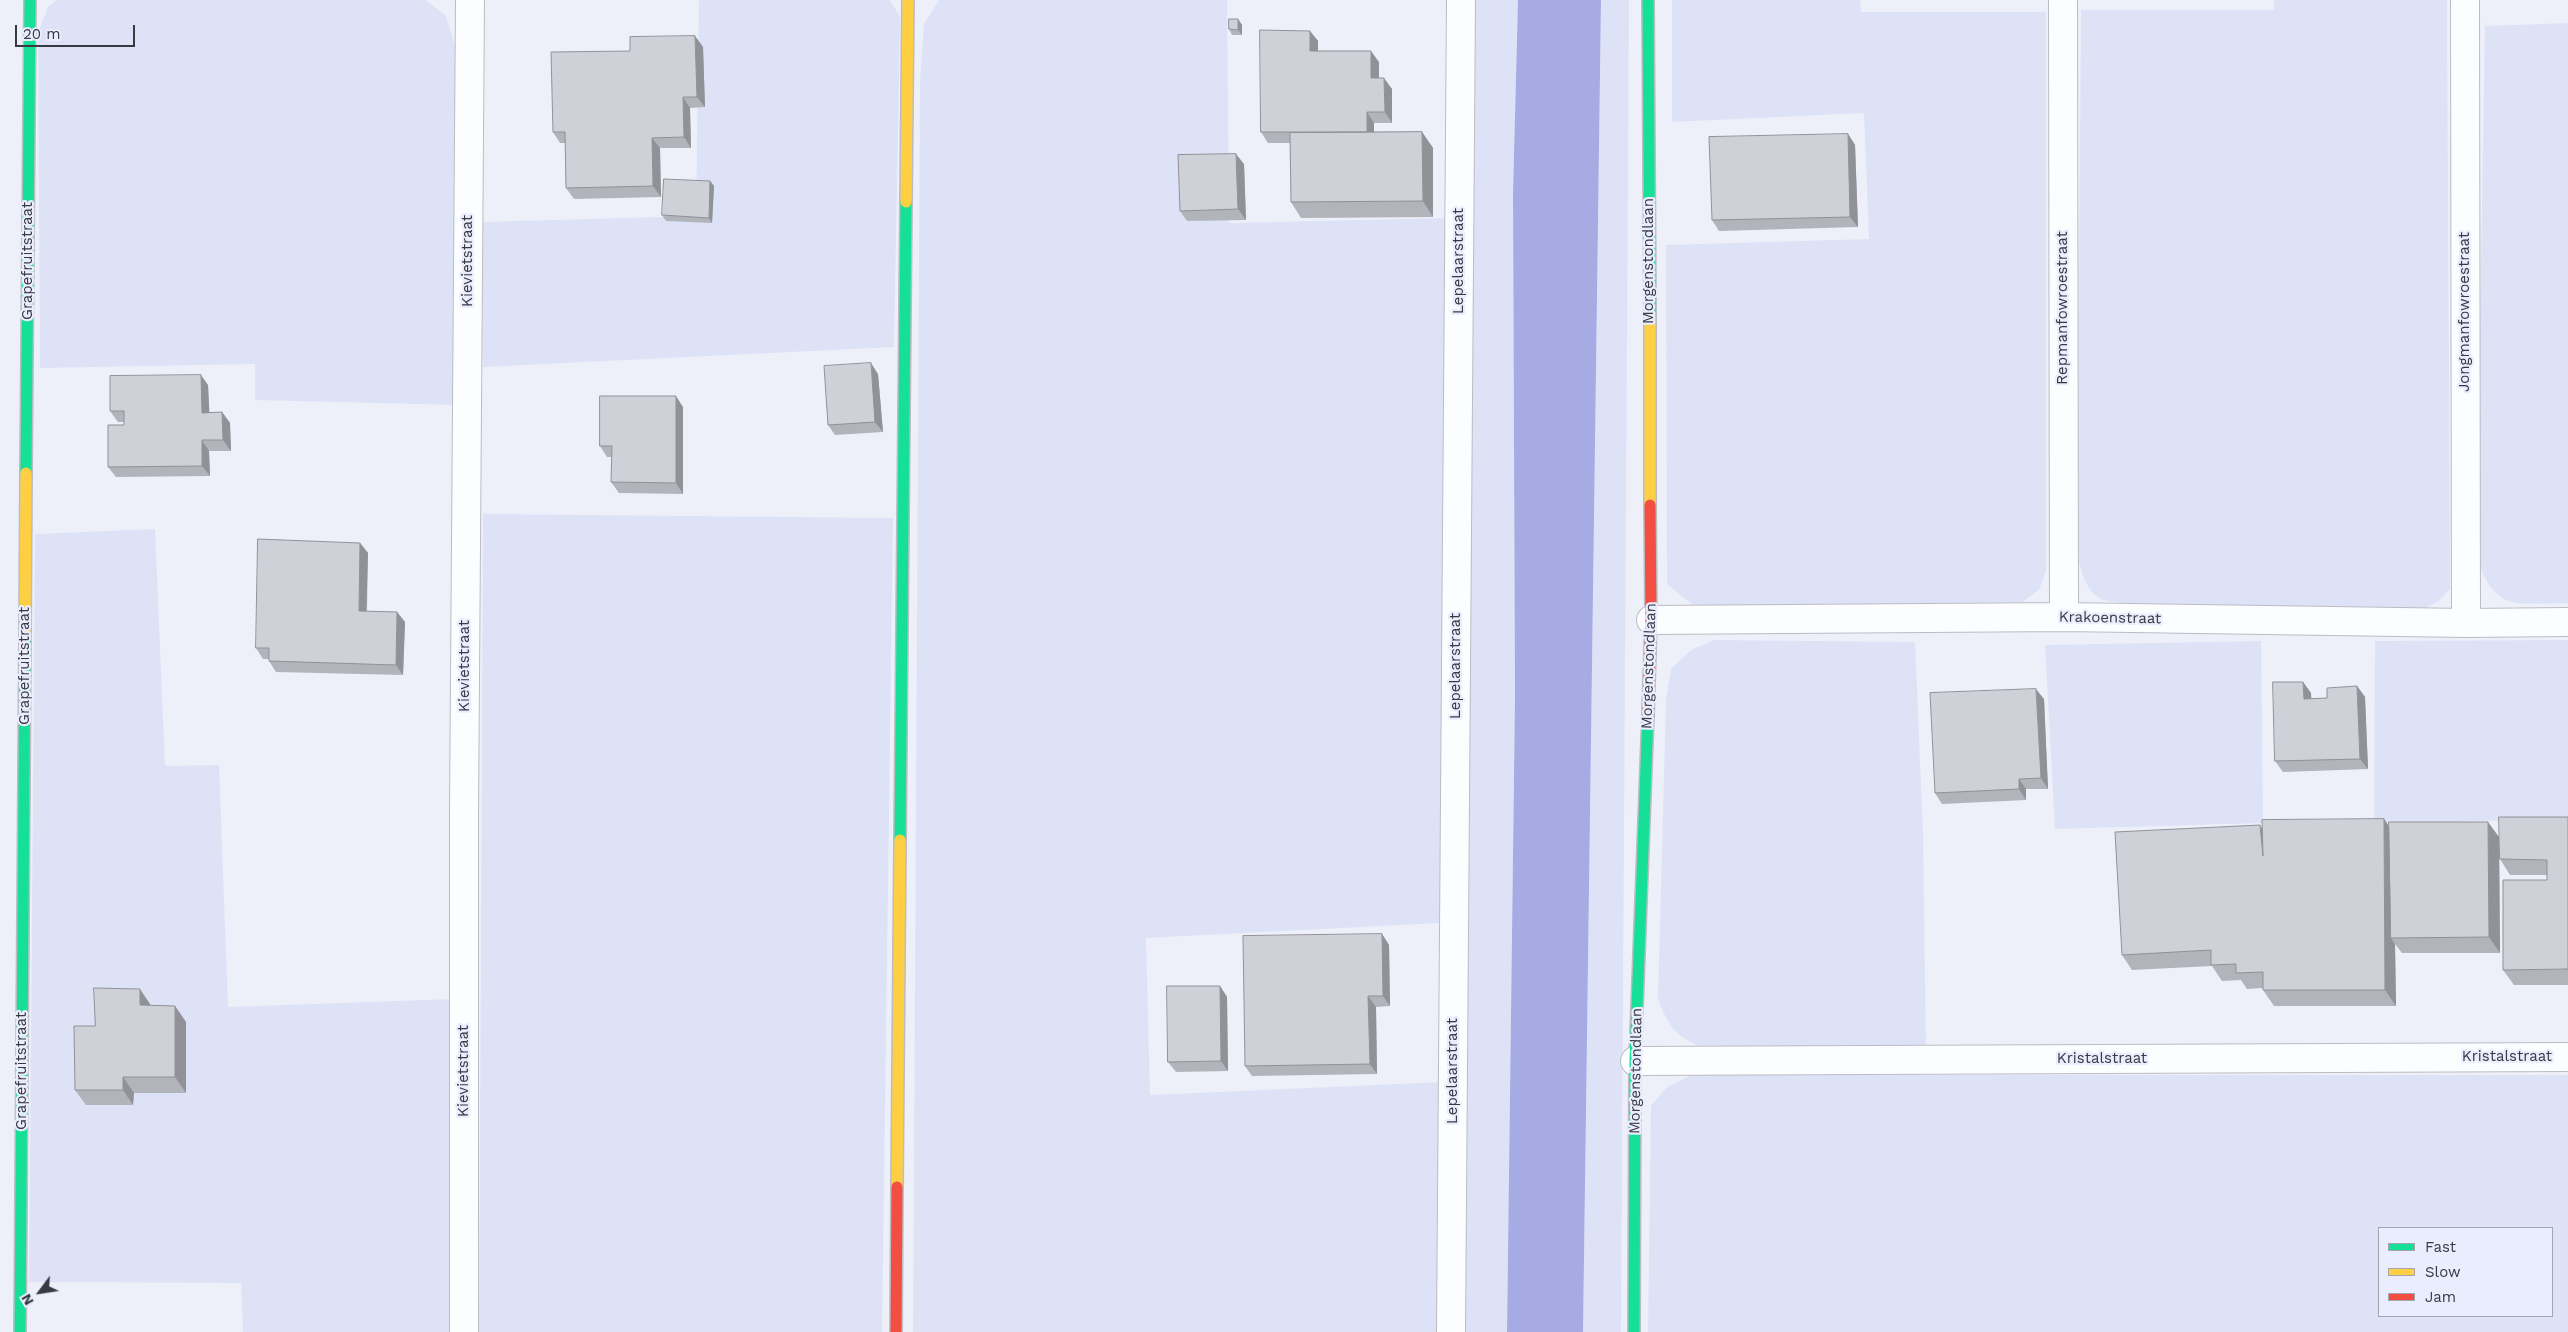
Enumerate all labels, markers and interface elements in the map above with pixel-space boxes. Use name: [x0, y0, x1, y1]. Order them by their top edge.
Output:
scale bar: [18, 15, 138, 47]
text: 20 m: [23, 25, 61, 43]
street label: Morgenstondlaan: [1640, 198, 1658, 324]
street label: Grapefruitstraat: [19, 202, 37, 320]
street label: Lepelaarstraat: [1450, 208, 1468, 314]
street label: Kievietstraat: [459, 215, 477, 307]
street label: Repmanfowroestraat: [2054, 231, 2072, 385]
street label: Jongmanfowroestraat: [2456, 232, 2474, 392]
street label: Morgenstondlaan: [1638, 603, 1660, 729]
street label: Grapefruitstraat: [16, 607, 34, 725]
street label: Krakoenstraat: [2059, 608, 2161, 628]
street label: Lepelaarstraat: [1447, 613, 1465, 719]
street label: Kievietstraat: [456, 620, 474, 712]
street label: Morgenstondlaan: [1626, 1008, 1646, 1134]
street label: Grapefruitstraat: [13, 1012, 31, 1130]
street label: Lepelaarstraat: [1444, 1018, 1462, 1124]
street label: Kievietstraat: [455, 1025, 473, 1117]
street label: Kristalstraat: [2462, 1048, 2552, 1066]
street label: Kristalstraat: [2057, 1050, 2147, 1068]
legend: [2378, 1227, 2553, 1317]
text: Fast: [2425, 1238, 2456, 1256]
text: Slow: [2425, 1263, 2461, 1281]
north arrow: [15, 1267, 65, 1317]
text: Jam: [2425, 1288, 2456, 1306]
text: N: [18, 1291, 37, 1308]

